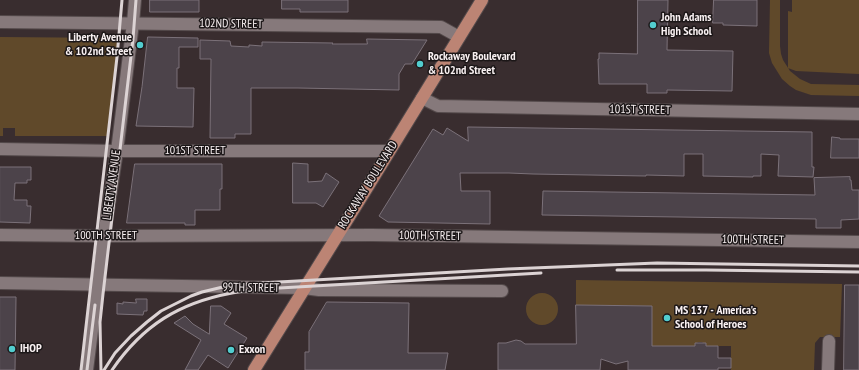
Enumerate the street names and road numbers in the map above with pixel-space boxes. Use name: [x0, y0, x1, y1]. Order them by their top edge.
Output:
street label: 102ND STREET: [199, 16, 263, 32]
street label: 101ST STREET: [609, 102, 671, 118]
street label: ROCKAWAY BOULEVARD: [335, 138, 401, 232]
street label: 101ST STREET: [164, 144, 226, 158]
street label: LIBERTY AVENUE: [100, 149, 124, 221]
street label: 100TH STREET: [399, 228, 461, 244]
street label: 100TH STREET: [75, 229, 137, 243]
street label: 100TH STREET: [722, 232, 784, 248]
street label: 99TH STREET: [222, 280, 280, 296]

